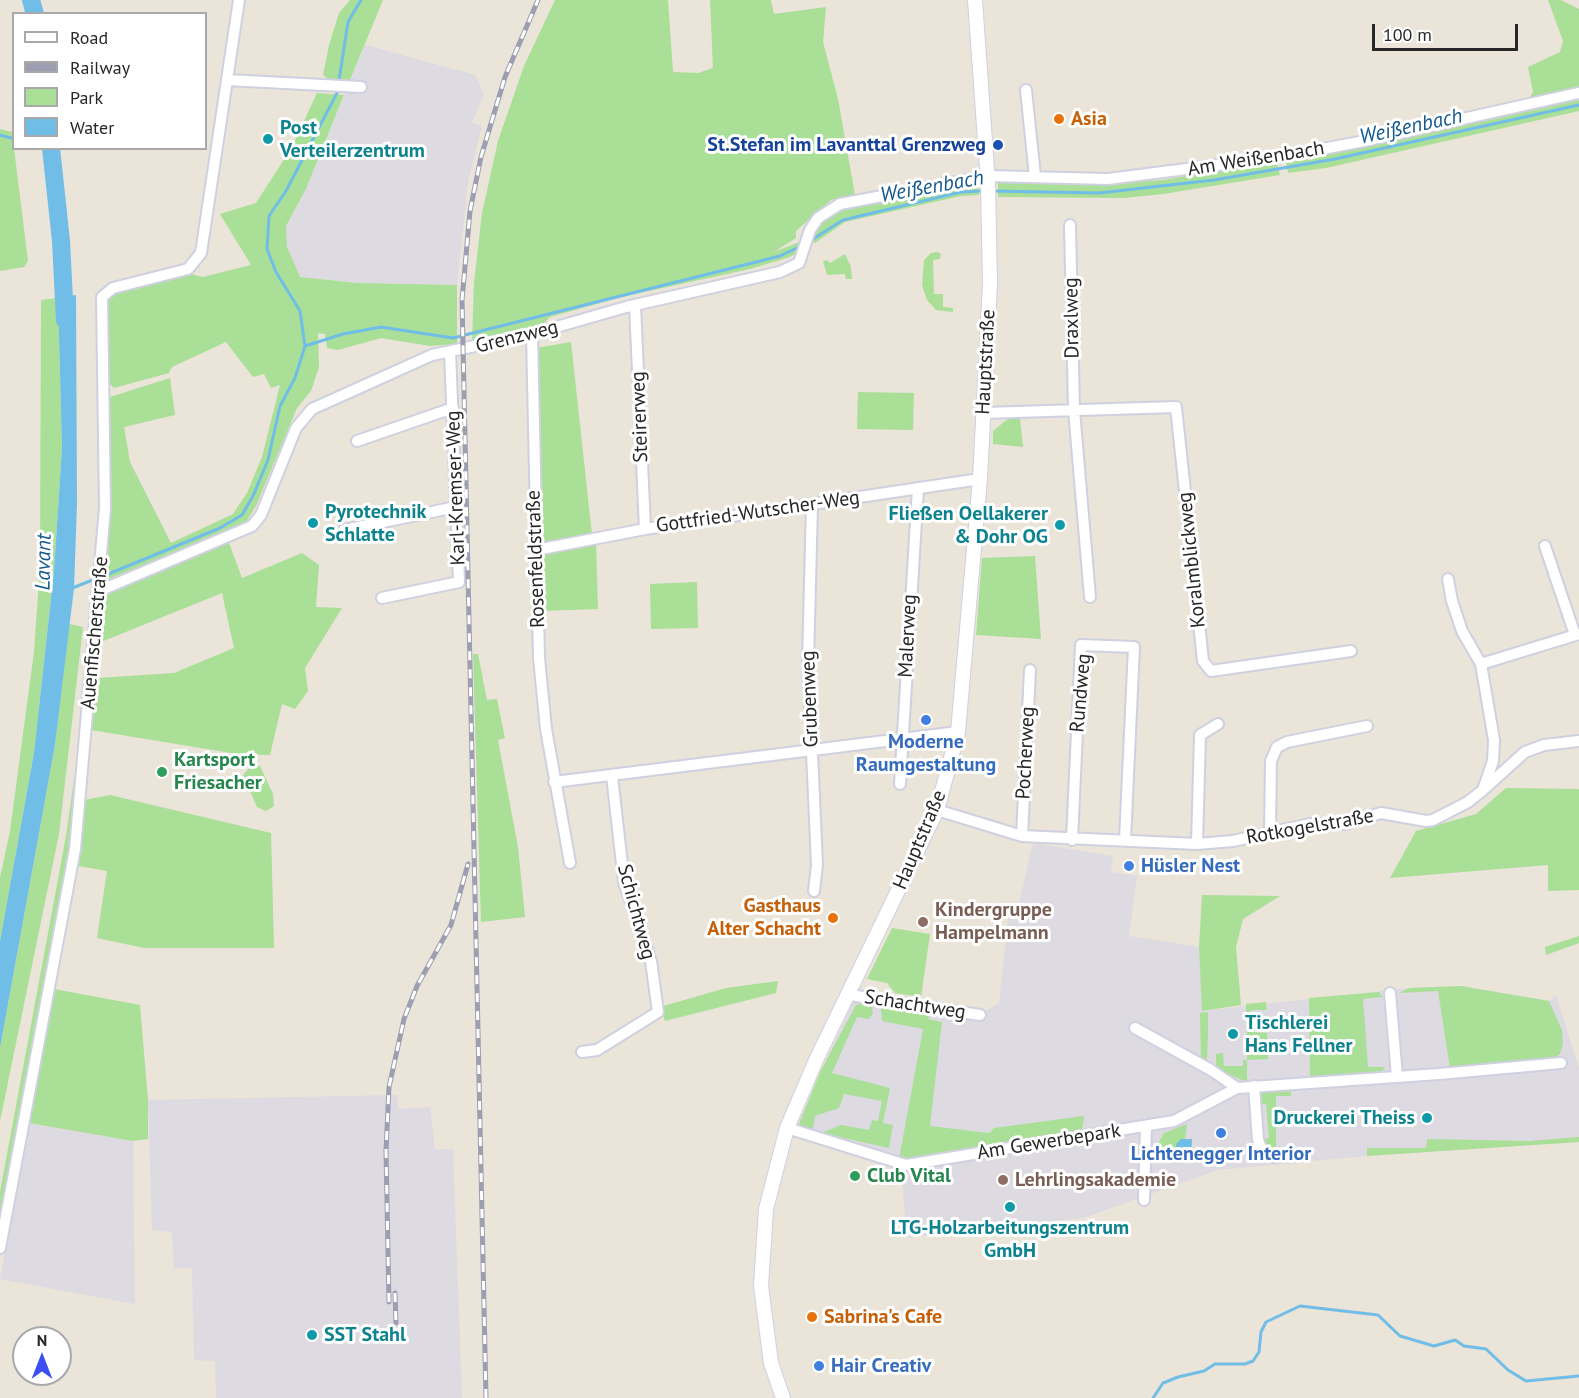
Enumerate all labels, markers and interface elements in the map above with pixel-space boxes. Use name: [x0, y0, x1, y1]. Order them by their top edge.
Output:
legend: [12, 12, 207, 150]
scale bar: [1375, 12, 1520, 50]
text: 100 m: [1383, 23, 1432, 46]
text: Road: [70, 26, 108, 49]
text: Railway: [70, 56, 130, 79]
text: Park: [70, 86, 103, 109]
water label: Weißenbach: [1357, 104, 1465, 150]
place label: Asia: [1071, 107, 1107, 131]
marker: Asia: [1052, 112, 1066, 126]
text: Water: [70, 116, 114, 139]
place label: Post Verteilerzentrum: [280, 116, 425, 163]
marker: Post Verteilerzentrum: [261, 132, 275, 146]
place label: St.Stefan im Lavanttal Grenzweg: [707, 133, 986, 157]
street label: Am Weißenbach: [1186, 136, 1326, 182]
marker: St.Stefan im Lavanttal Grenzweg: [991, 138, 1005, 152]
water label: Weißenbach: [878, 166, 986, 208]
street label: Draxlweg: [1059, 277, 1085, 359]
street label: Hauptstraße: [971, 309, 1001, 415]
street label: Grenzweg: [473, 315, 561, 359]
street label: Steirerweg: [626, 371, 654, 463]
street label: Karl-Kremser-Weg: [441, 410, 471, 566]
street label: Gottfried-Wutscher-Weg: [655, 486, 861, 538]
street label: Rosenfeldstraße: [522, 490, 550, 628]
street label: Koralmblickweg: [1173, 491, 1211, 629]
place label: Pyrotechnik Schlatte: [325, 500, 426, 547]
place label: Fließen Oellakerer & Dohr OG: [889, 502, 1048, 549]
marker: Pyrotechnik Schlatte: [306, 516, 320, 530]
marker: Fließen Oellakerer & Dohr OG: [1053, 518, 1067, 532]
water label: Lavant: [31, 533, 57, 591]
street label: Auenfischerstraße: [76, 555, 114, 711]
street label: Malerweg: [894, 594, 922, 678]
street label: Grubenweg: [796, 650, 824, 748]
street label: Rundweg: [1066, 652, 1096, 734]
street label: Pocherweg: [1012, 706, 1040, 800]
marker: Moderne Raumgestaltung: [919, 713, 933, 727]
place label: Moderne Raumgestaltung: [856, 730, 996, 777]
place label: Kartsport Friesacher: [174, 748, 262, 795]
marker: Kartsport Friesacher: [155, 765, 169, 779]
street label: Hauptstraße: [888, 787, 952, 893]
street label: Rotkogelstraße: [1244, 804, 1376, 850]
place label: Hüsler Nest: [1141, 854, 1240, 878]
marker: Hüsler Nest: [1122, 859, 1136, 873]
street label: Schichtweg: [612, 862, 660, 962]
place label: Gasthaus Alter Schacht: [707, 894, 821, 941]
place label: Kindergruppe Hampelmann: [935, 898, 1052, 945]
marker: Gasthaus Alter Schacht: [826, 911, 840, 925]
marker: Kindergruppe Hampelmann: [916, 915, 930, 929]
street label: Schachtweg: [863, 985, 967, 1025]
place label: Tischlerei Hans Fellner: [1245, 1011, 1352, 1058]
marker: Tischlerei Hans Fellner: [1226, 1027, 1240, 1041]
place label: Druckerei Theiss: [1274, 1106, 1415, 1130]
marker: Druckerei Theiss: [1420, 1111, 1434, 1125]
street label: Am Gewerbepark: [976, 1119, 1122, 1165]
marker: Lichtenegger Interior: [1214, 1126, 1228, 1140]
place label: Lichtenegger Interior: [1131, 1142, 1311, 1166]
place label: Club Vital: [867, 1164, 951, 1188]
place label: Lehrlingsakademie: [1015, 1168, 1176, 1192]
marker: Club Vital: [848, 1169, 862, 1183]
marker: Lehrlingsakademie: [996, 1173, 1010, 1187]
marker: LTG-Holzarbeitungszentrum GmbH: [1003, 1200, 1017, 1214]
place label: LTG-Holzarbeitungszentrum GmbH: [891, 1216, 1129, 1263]
place label: Sabrina's Cafe: [824, 1305, 942, 1329]
marker: Sabrina's Cafe: [805, 1310, 819, 1324]
place label: SST Stahl: [324, 1323, 406, 1347]
north arrow: [12, 1326, 72, 1386]
marker: SST Stahl: [305, 1328, 319, 1342]
text: N: [37, 1330, 47, 1350]
place label: Hair Creativ: [831, 1354, 931, 1378]
marker: Hair Creativ: [812, 1359, 826, 1373]

